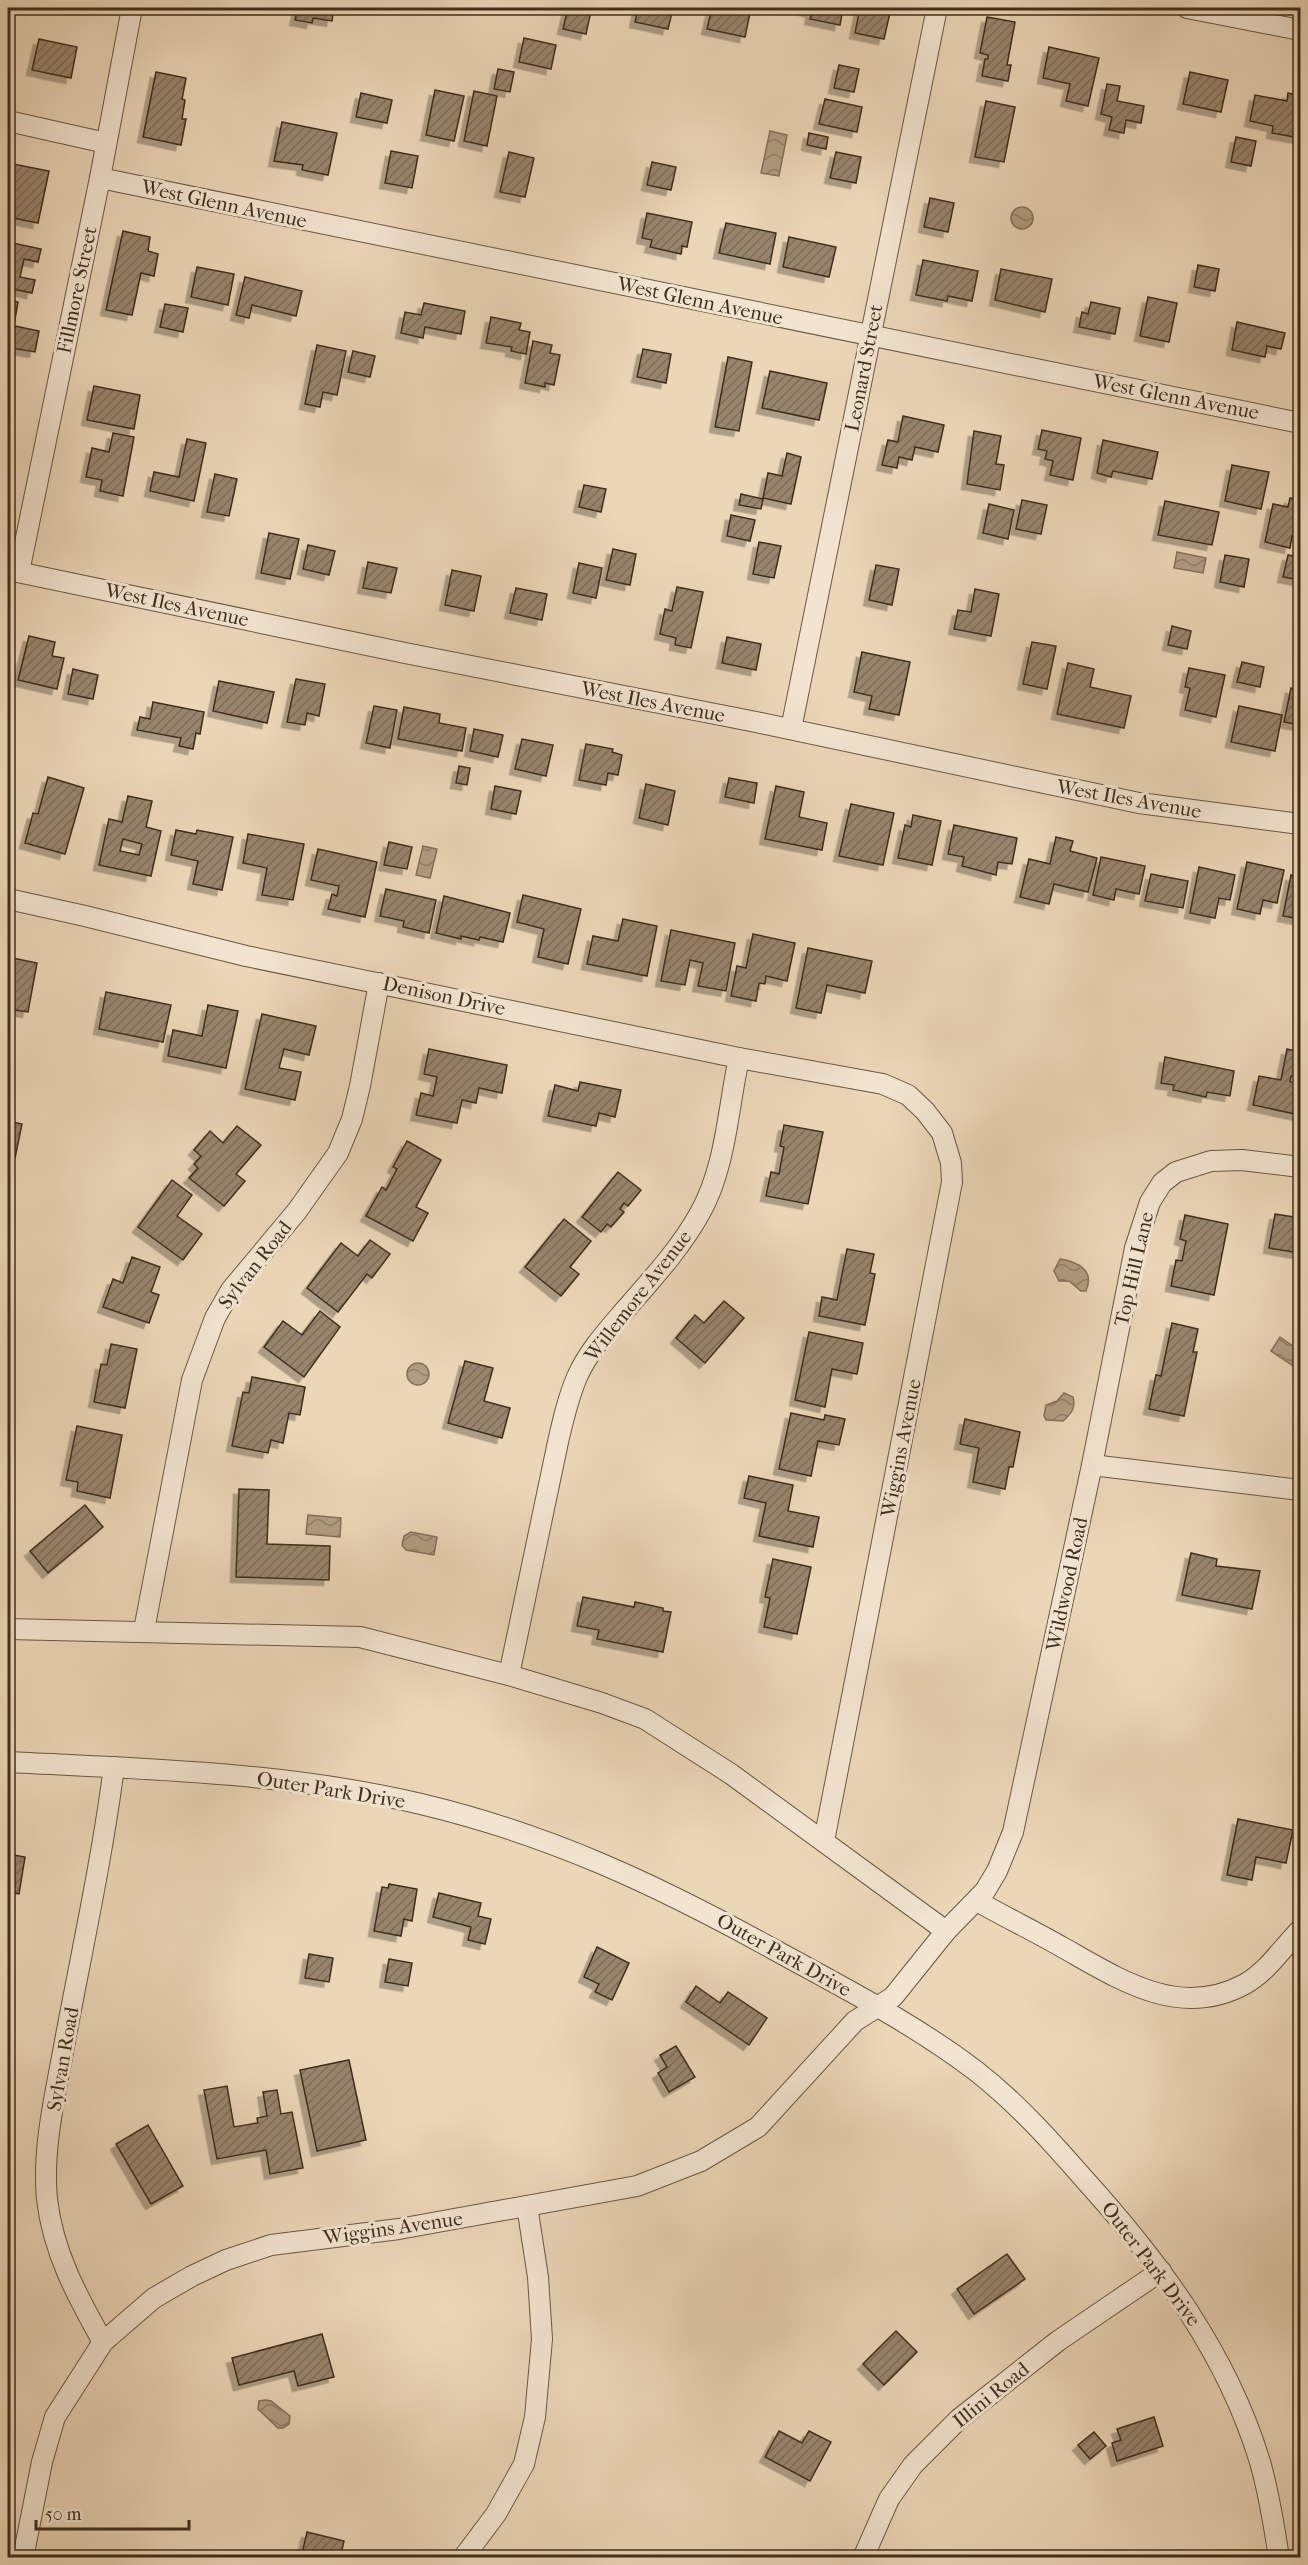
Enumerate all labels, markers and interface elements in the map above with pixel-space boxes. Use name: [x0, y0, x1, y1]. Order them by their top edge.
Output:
street label: West Glenn Avenue: [138, 175, 309, 233]
street label: Fillmore Street: [52, 224, 102, 356]
street label: West Glenn Avenue: [614, 272, 785, 330]
street label: Leonard Street: [840, 302, 888, 434]
street label: West Glenn Avenue: [1090, 369, 1261, 424]
street label: West Iles Avenue: [102, 578, 251, 631]
street label: West Iles Avenue: [578, 677, 727, 727]
street label: West Iles Avenue: [1054, 775, 1203, 823]
street label: Denison Drive: [381, 972, 508, 1020]
street label: Top Hill Lane: [1110, 1209, 1158, 1328]
street label: Sylvan Road: [214, 1216, 297, 1314]
street label: Willemore Avenue: [579, 1226, 696, 1367]
street label: Wiggins Avenue: [876, 1377, 926, 1520]
street label: Wildwood Road: [1041, 1514, 1093, 1654]
street label: Outer Park Drive: [255, 1767, 407, 1813]
street label: Outer Park Drive: [713, 1909, 855, 2001]
street label: Sylvan Road: [43, 2004, 84, 2113]
street label: Outer Park Drive: [1097, 2197, 1205, 2331]
street label: Wiggins Avenue: [321, 2207, 464, 2249]
street label: Illini Road: [948, 2357, 1035, 2433]
scale bar: [36, 2493, 189, 2531]
text: 50 m: [45, 2504, 82, 2525]

